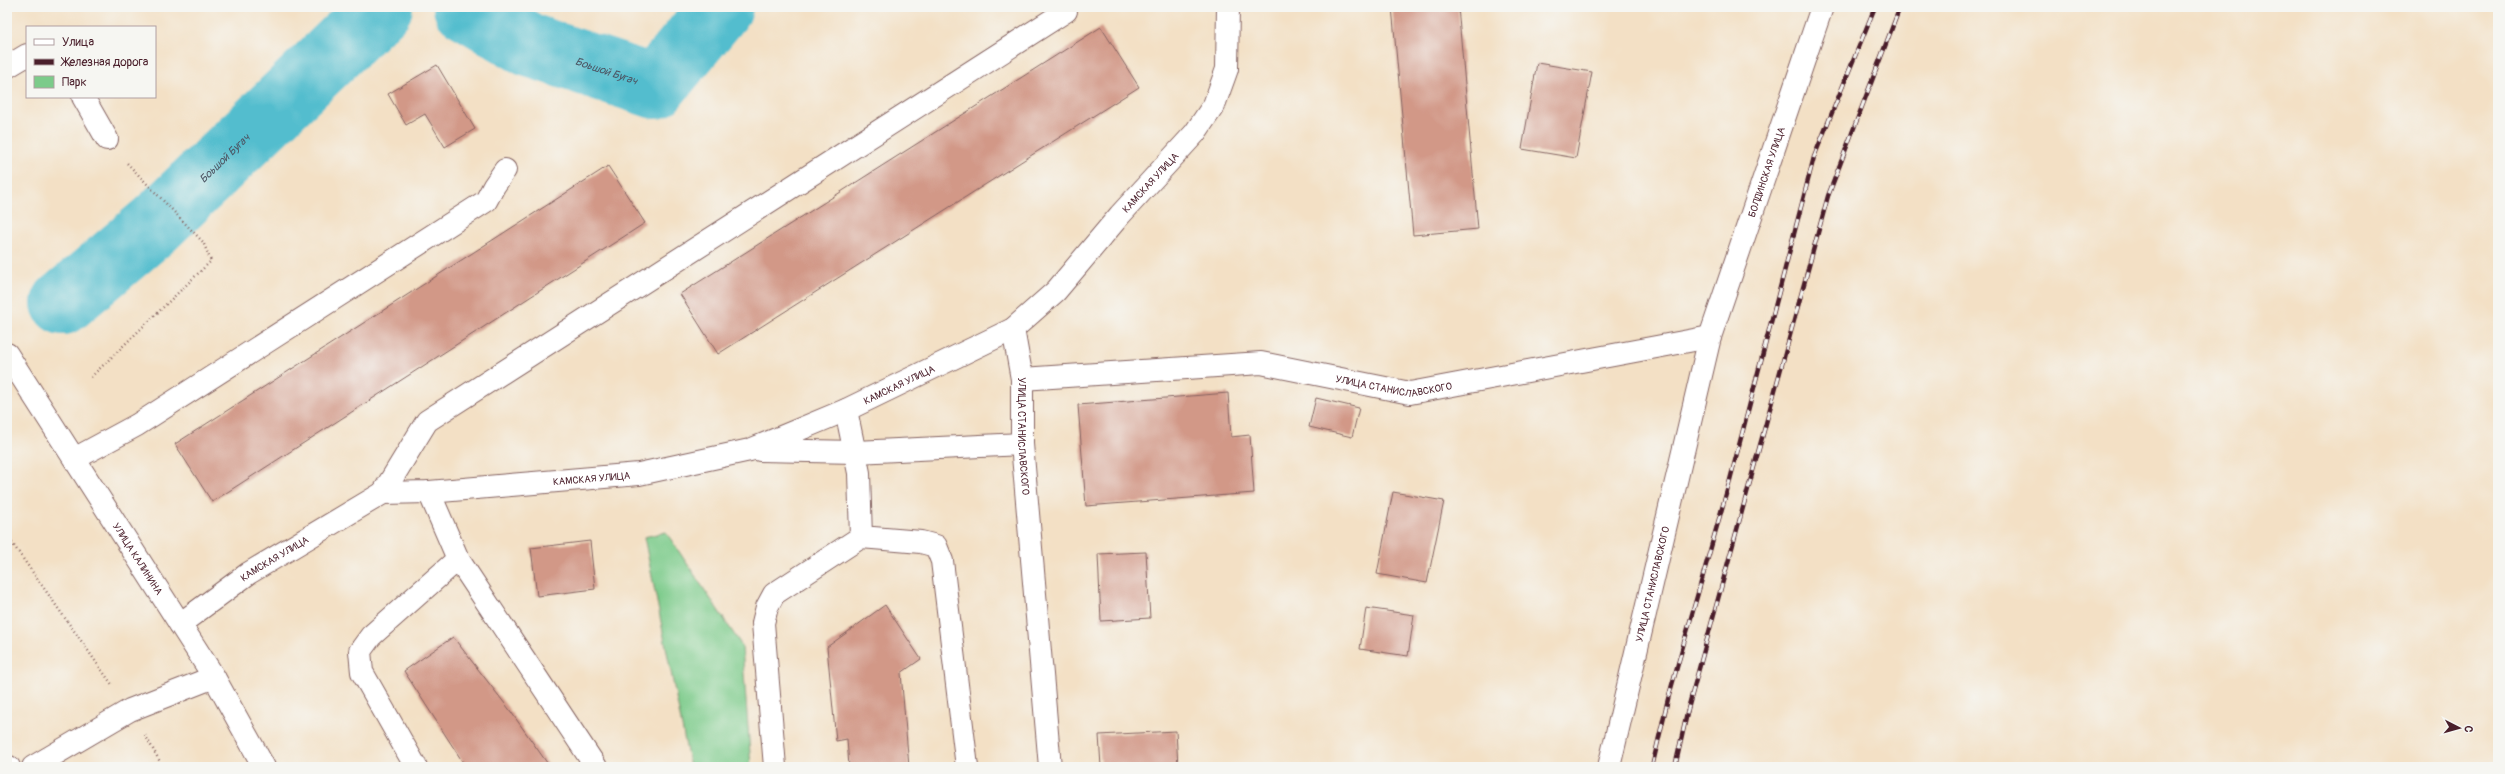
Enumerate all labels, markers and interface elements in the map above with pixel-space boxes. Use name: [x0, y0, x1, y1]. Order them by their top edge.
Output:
legend: [26, 26, 156, 98]
text: Улица: [62, 35, 94, 50]
text: Железная дорога: [60, 55, 149, 70]
water label: Боьшой Бугач: [573, 55, 640, 88]
text: Парк: [62, 75, 87, 90]
street label: БОЛДИНСКАЯ УЛИЦА: [1746, 125, 1788, 219]
water label: Боьшой Бугач: [197, 130, 254, 186]
street label: КАМСКАЯ УЛИЦА: [1120, 150, 1182, 216]
street label: КАМСКАЯ УЛИЦА: [862, 363, 937, 408]
street label: УЛИЦА СТАНИСЛАВСКОГО: [1335, 373, 1453, 400]
street label: УЛИЦА СТАНИСЛАВСКОГО: [1015, 377, 1031, 496]
street label: КАМСКАЯ УЛИЦА: [553, 470, 631, 488]
street label: УЛИЦА КАЛИНИНА: [110, 521, 165, 598]
street label: УЛИЦА СТАНИСЛАВСКОГО: [1634, 525, 1672, 643]
street label: КАМСКАЯ УЛИЦА: [238, 534, 311, 584]
north arrow: [2439, 708, 2479, 748]
text: С: [2462, 725, 2475, 733]

